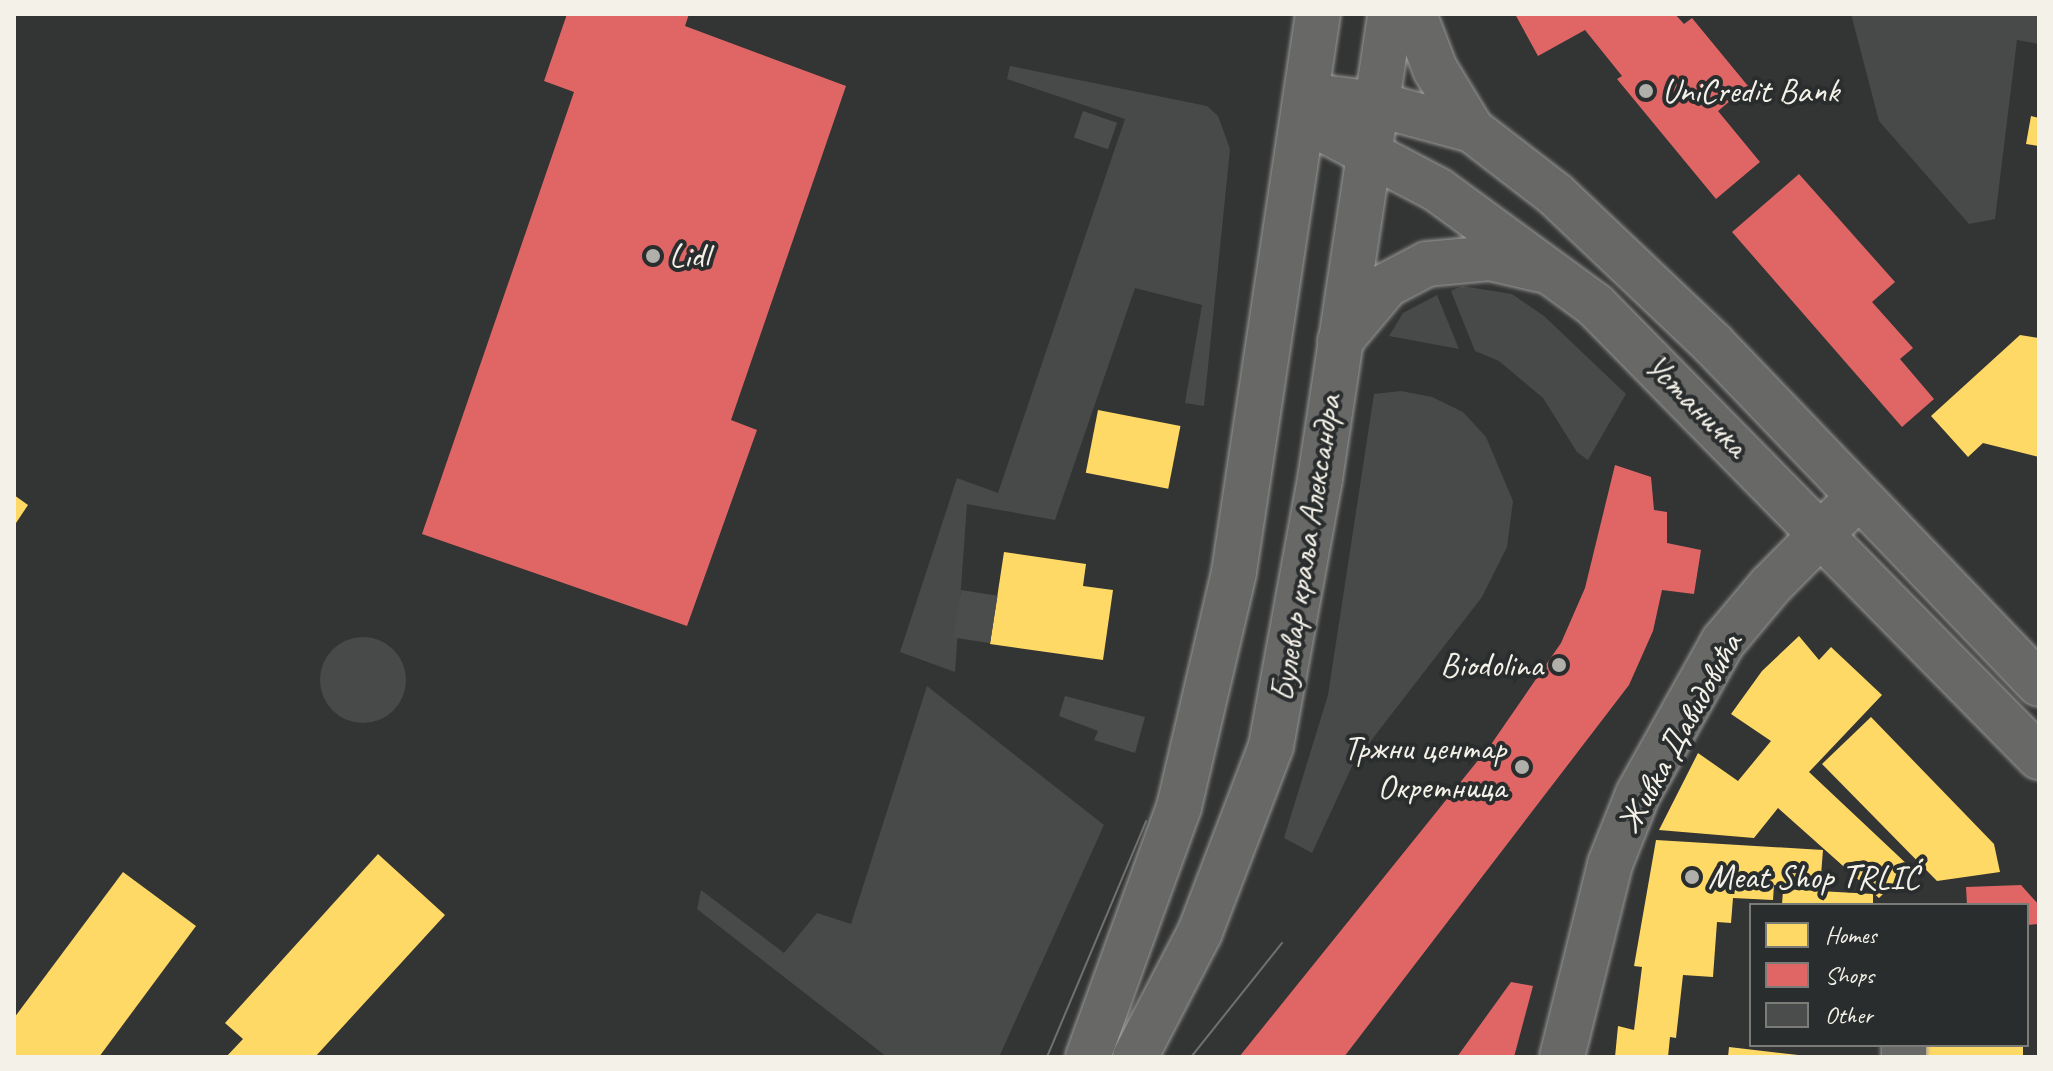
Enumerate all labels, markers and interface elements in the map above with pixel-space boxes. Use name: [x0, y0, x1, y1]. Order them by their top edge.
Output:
place label: UniCredit Bank: [1662, 71, 1839, 111]
marker: UniCredit Bank: [1637, 82, 1655, 100]
place label: Lidl: [669, 236, 709, 276]
marker: Lidl: [644, 247, 662, 265]
street label: Устаничка: [1637, 345, 1757, 465]
street label: Булевар краља Александра: [1261, 392, 1349, 704]
street label: Живка Давидовића: [1607, 625, 1751, 841]
place label: Biodolina: [1440, 645, 1543, 685]
marker: Biodolina: [1550, 656, 1568, 674]
place label: Тржни центар Окретница: [1344, 727, 1506, 806]
marker: Тржни центар Окретница: [1513, 758, 1531, 776]
place label: Meat Shop TRLIĆ: [1708, 857, 1920, 897]
marker: Meat Shop TRLIĆ: [1683, 868, 1701, 886]
legend: [1749, 903, 2029, 1047]
text: Homes: [1825, 920, 1876, 950]
text: Shops: [1825, 960, 1874, 990]
text: Other: [1825, 1000, 1873, 1030]

